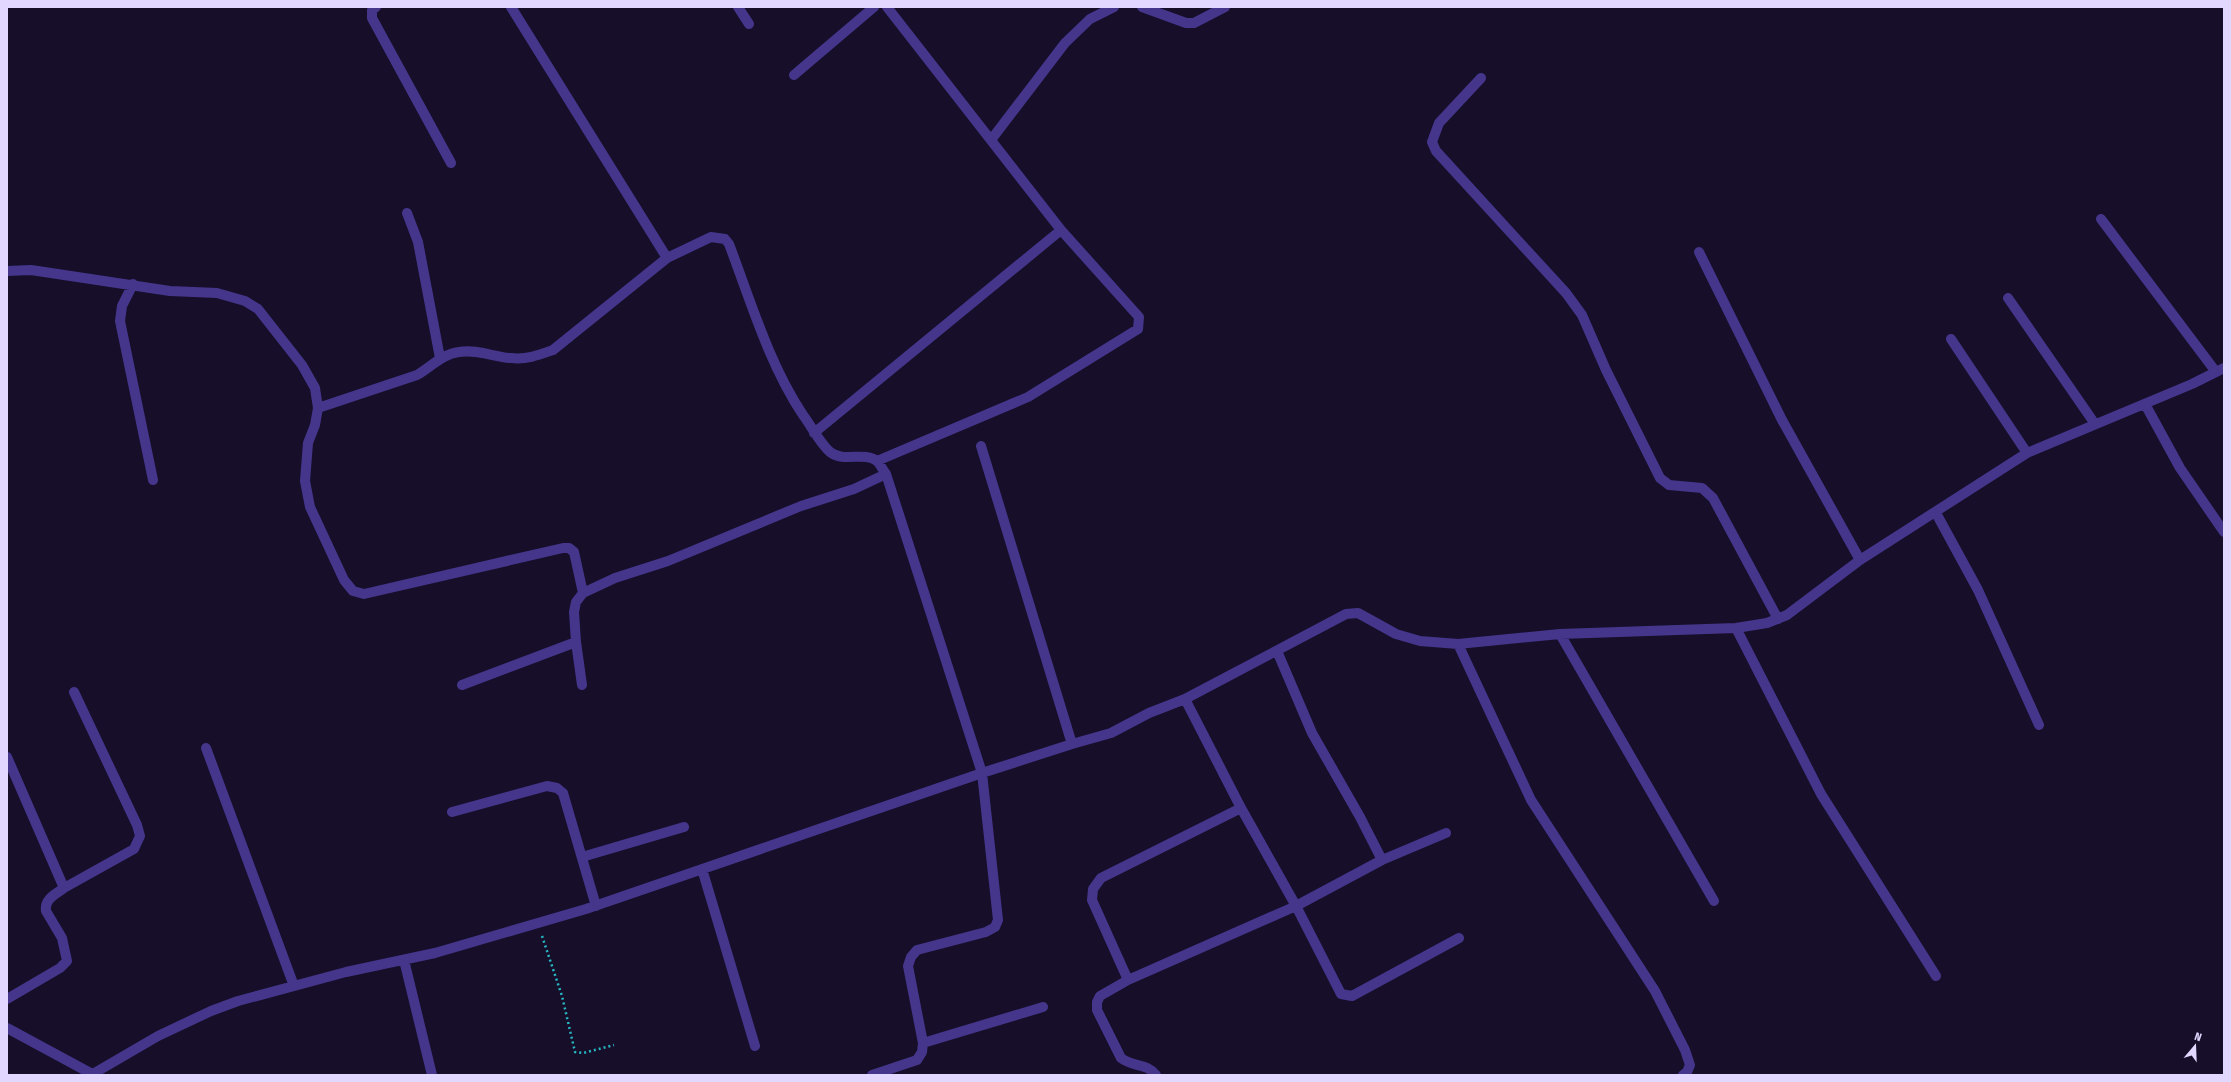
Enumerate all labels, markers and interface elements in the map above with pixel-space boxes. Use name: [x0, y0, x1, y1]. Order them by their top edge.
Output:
north arrow: [2175, 1026, 2215, 1066]
text: N: [2193, 1030, 2203, 1044]

